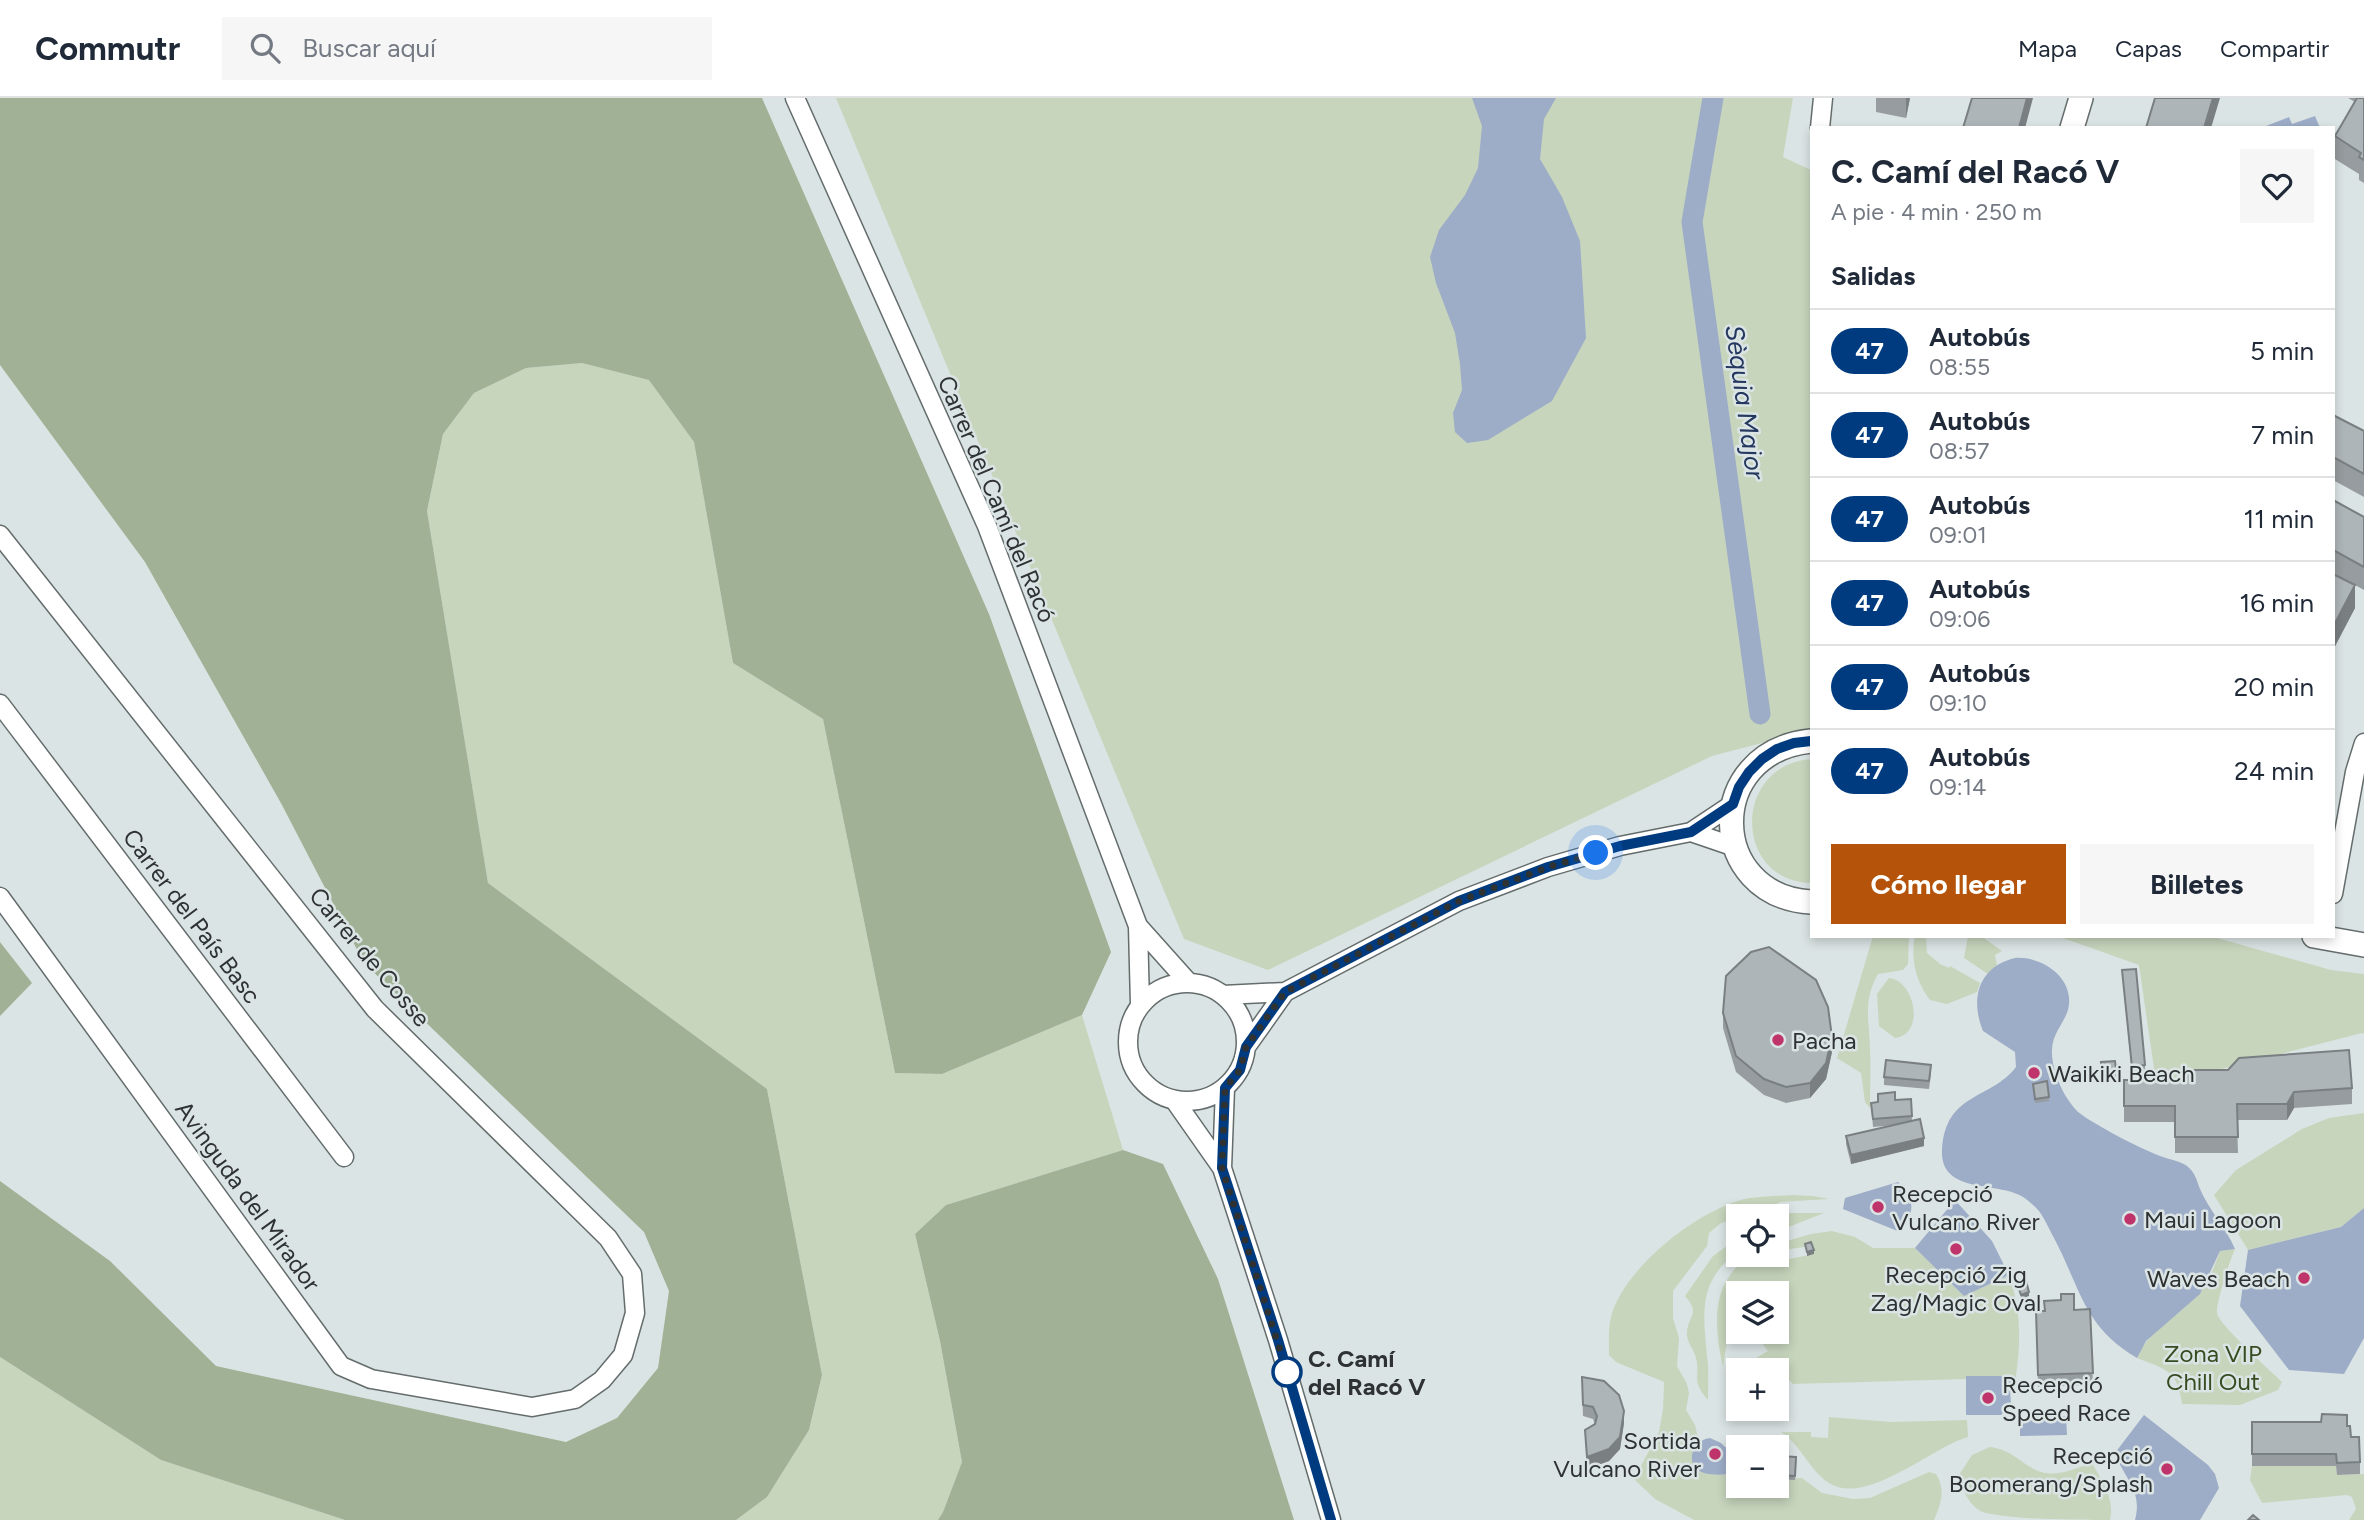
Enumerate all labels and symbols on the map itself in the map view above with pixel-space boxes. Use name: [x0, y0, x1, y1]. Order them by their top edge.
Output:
water label: Sèquia Major: [1718, 323, 1772, 482]
street label: Carrer del Camí del Racó: [932, 371, 1062, 627]
street label: Carrer del País Basc: [117, 823, 267, 1009]
your location: [1578, 835, 1613, 870]
street label: Carrer de Cosse: [303, 882, 437, 1032]
place label: Pacha: [1792, 1026, 1857, 1055]
marker: Pacha: [1770, 1032, 1786, 1048]
place label: Waikiki Beach: [2048, 1059, 2195, 1088]
marker: Waikiki Beach: [2026, 1065, 2042, 1081]
street label: Avinguda del Mirador: [169, 1095, 327, 1297]
place label: Recepció Vulcano River: [1892, 1179, 2040, 1236]
marker: Recepció Vulcano River: [1870, 1199, 1886, 1215]
place label: Maui Lagoon: [2144, 1205, 2281, 1234]
marker: Maui Lagoon: [2122, 1211, 2138, 1227]
marker: Recepció Zig Zag/Magic Oval: [1948, 1241, 1964, 1257]
place label: Recepció Zig Zag/Magic Oval: [1871, 1260, 2041, 1317]
place label: Waves Beach: [2147, 1264, 2290, 1293]
marker: Waves Beach: [2296, 1270, 2312, 1286]
park label: Zona VIP Chill Out: [2164, 1339, 2262, 1396]
place label: C. Camí del Racó V: [1308, 1344, 1426, 1401]
marker: C. Camí del Racó V: [1272, 1357, 1302, 1387]
place label: Recepció Speed Race: [2002, 1370, 2130, 1427]
marker: Recepció Speed Race: [1980, 1390, 1996, 1406]
place label: Sortida Vulcano River: [1553, 1426, 1701, 1483]
place label: Recepció Boomerang/Splash: [1949, 1441, 2153, 1498]
marker: Sortida Vulcano River: [1707, 1446, 1723, 1462]
marker: Recepció Boomerang/Splash: [2159, 1461, 2175, 1477]

